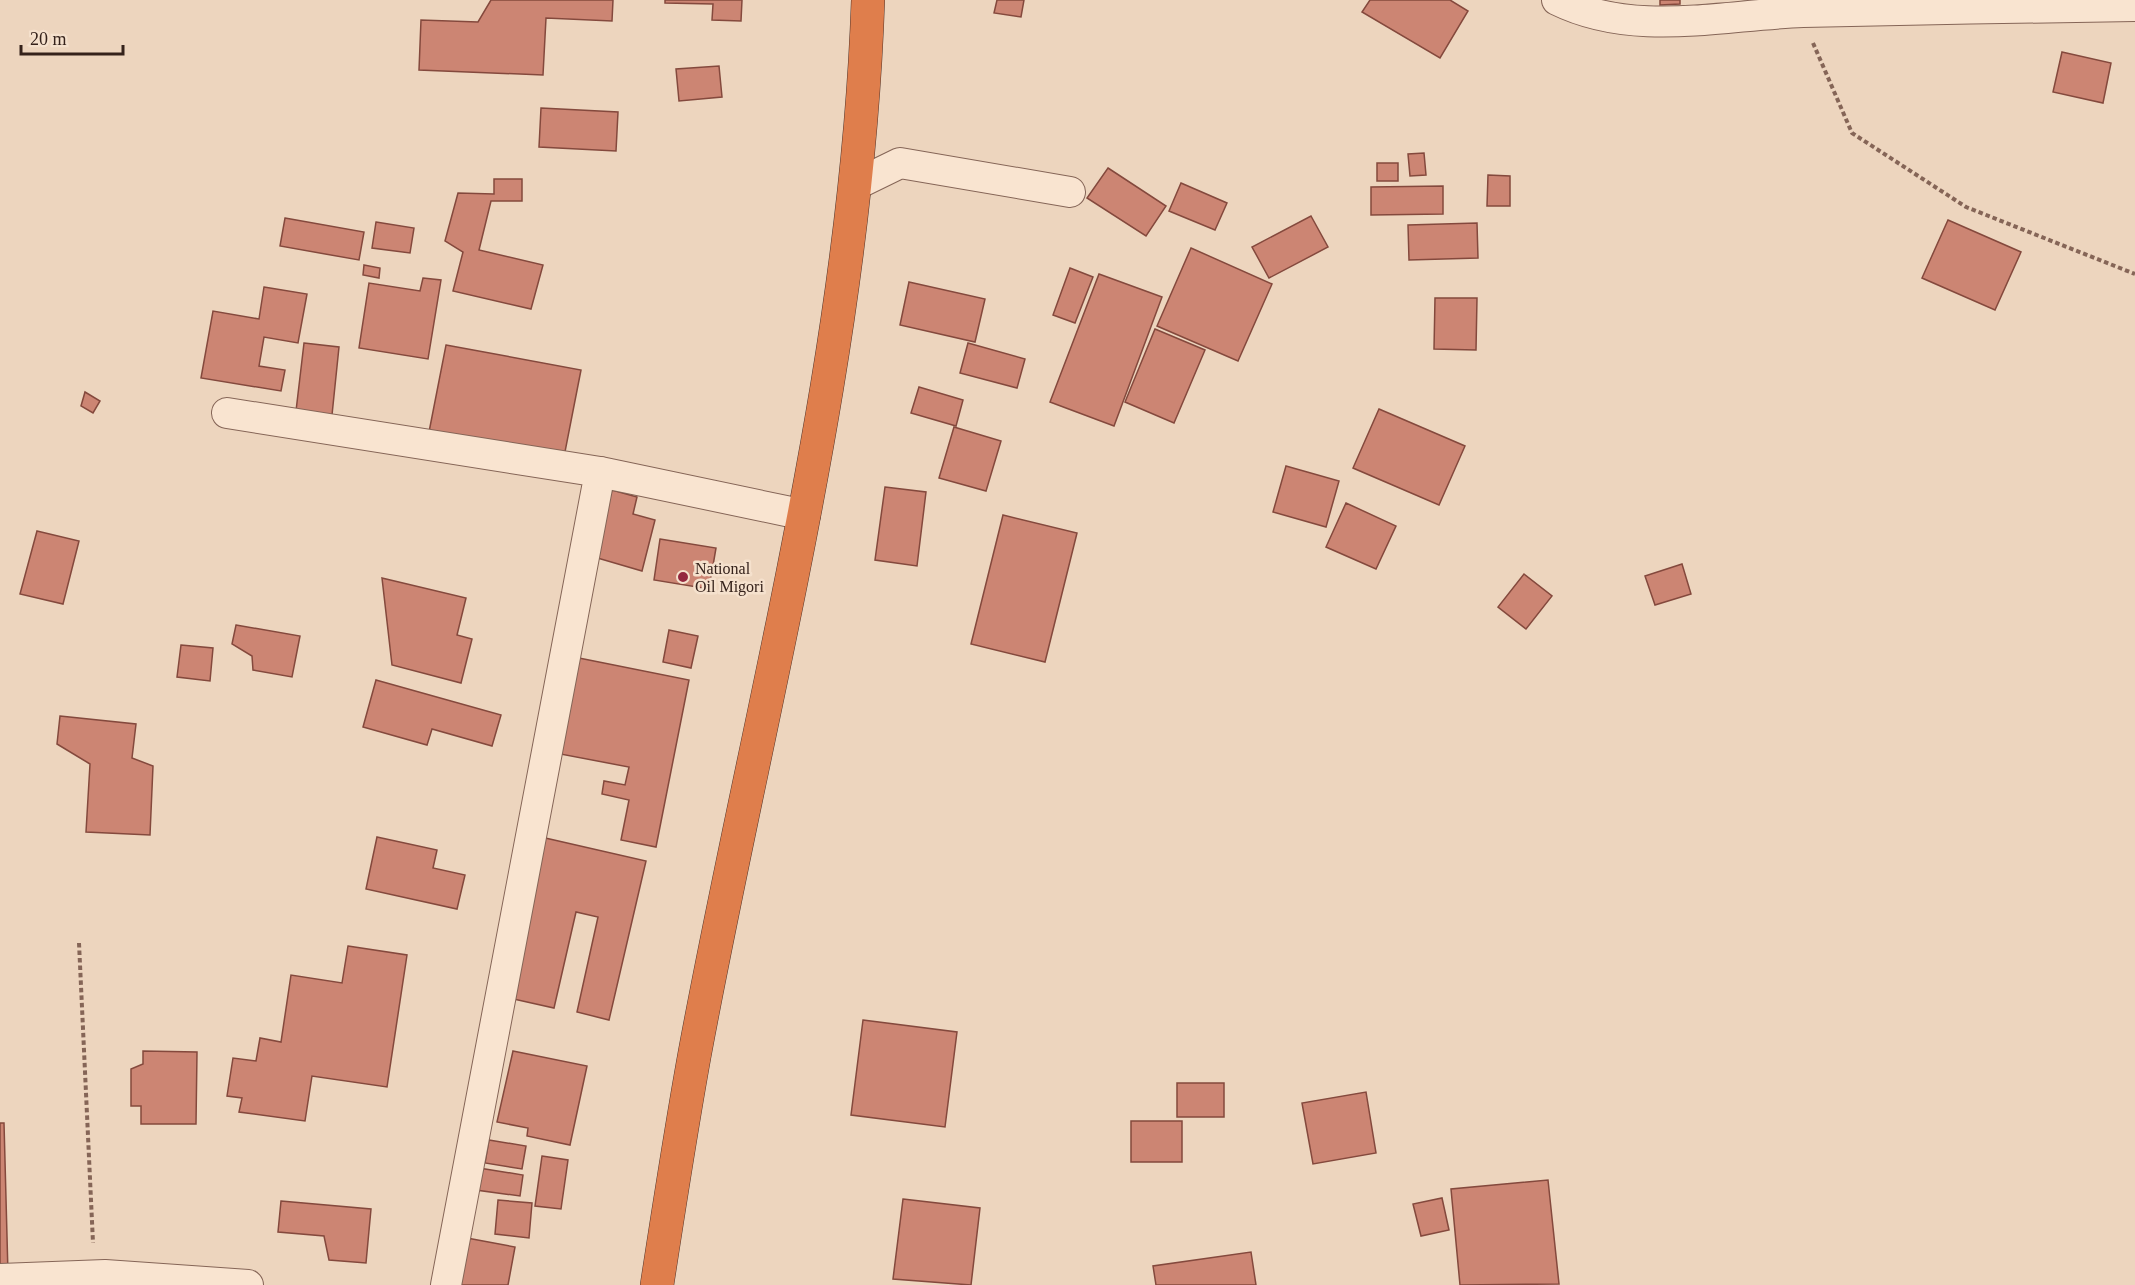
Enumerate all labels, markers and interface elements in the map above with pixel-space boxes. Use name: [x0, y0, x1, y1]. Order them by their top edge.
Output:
scale bar: [21, 18, 123, 56]
text: 20 m: [30, 29, 67, 49]
place label: National Oil Migori: [695, 560, 764, 596]
marker: National Oil Migori: [676, 570, 690, 584]

